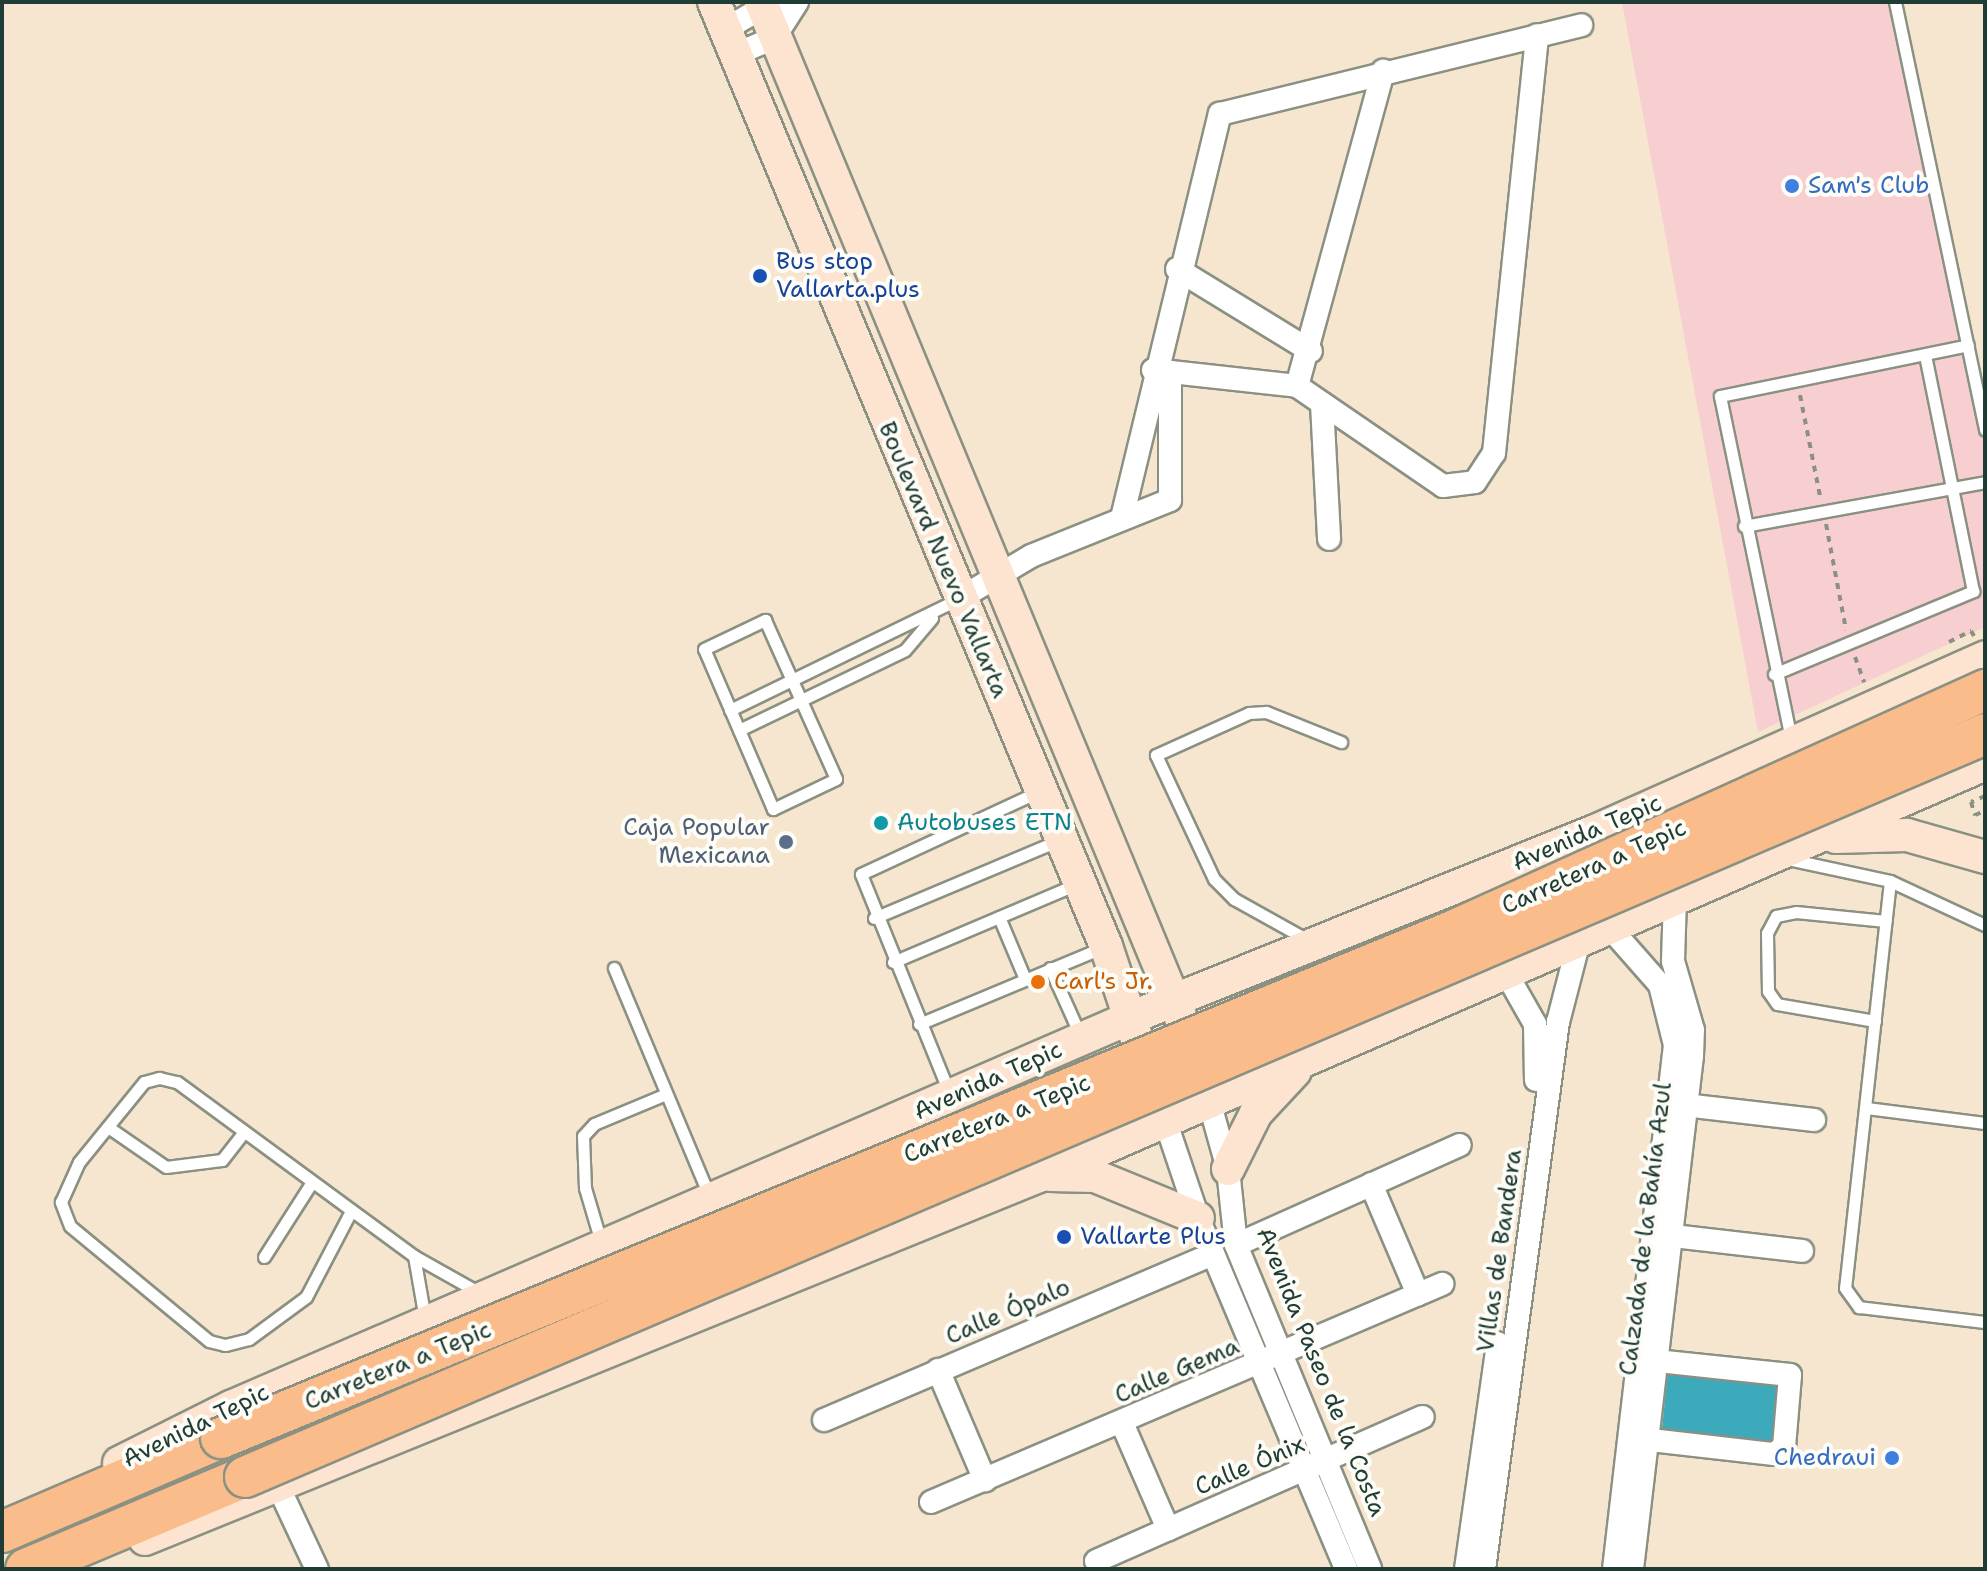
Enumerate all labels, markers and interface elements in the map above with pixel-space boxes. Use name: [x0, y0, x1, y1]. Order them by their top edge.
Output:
place label: Sam's Club: [1808, 172, 1929, 200]
marker: Sam's Club: [1783, 177, 1801, 195]
place label: Bus stop Vallarta.plus: [776, 248, 920, 304]
marker: Bus stop Vallarta.plus: [751, 267, 769, 285]
street label: Boulevard Nuevo Vallarta: [872, 418, 1014, 702]
street label: Avenida Tepic: [1508, 789, 1666, 877]
place label: Autobuses ETN: [897, 809, 1072, 837]
street label: Carretera a Tepic: [1497, 813, 1691, 921]
place label: Caja Popular Mexicana: [623, 814, 770, 870]
marker: Autobuses ETN: [872, 814, 890, 832]
marker: Caja Popular Mexicana: [777, 833, 795, 851]
place label: Carl's Jr.: [1054, 968, 1153, 996]
marker: Carl's Jr.: [1029, 973, 1047, 991]
street label: Avenida Tepic: [909, 1035, 1067, 1127]
street label: Carretera a Tepic: [899, 1068, 1095, 1170]
street label: Calzada de la Bahía Azul: [1614, 1081, 1678, 1377]
street label: Villas de Bandera: [1471, 1147, 1529, 1355]
place label: Vallarte Plus: [1080, 1223, 1226, 1251]
street label: Avenida Paseo de la Costa: [1250, 1223, 1392, 1521]
marker: Vallarte Plus: [1055, 1228, 1073, 1246]
street label: Calle Ópalo: [941, 1273, 1075, 1351]
street label: Carretera a Tepic: [300, 1315, 496, 1417]
street label: Calle Gema: [1111, 1332, 1243, 1410]
street label: Avenida Tepic: [118, 1378, 274, 1474]
street label: Calle Ónix: [1191, 1430, 1309, 1502]
place label: Chedraui: [1774, 1444, 1876, 1472]
marker: Chedraui: [1883, 1449, 1901, 1467]

